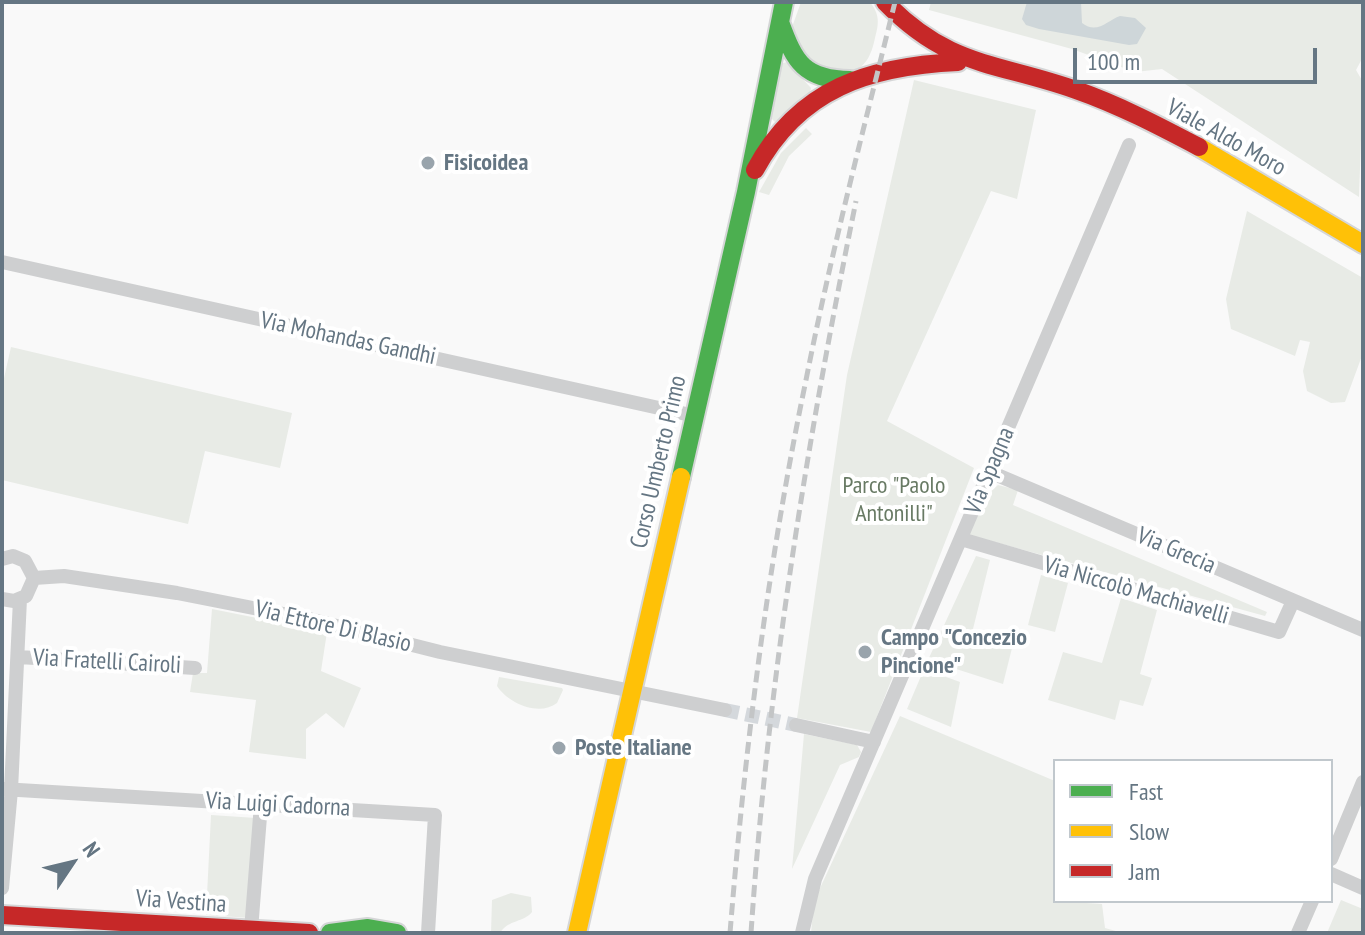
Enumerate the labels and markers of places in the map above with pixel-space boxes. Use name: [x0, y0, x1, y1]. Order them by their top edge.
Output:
place label: Fisicoidea: [444, 149, 528, 177]
marker: Fisicoidea: [419, 154, 437, 172]
place label: Campo "Concezio Pincione": [881, 624, 1027, 680]
marker: Campo "Concezio Pincione": [856, 643, 874, 661]
place label: Poste Italiane: [575, 734, 692, 762]
marker: Poste Italiane: [550, 739, 568, 757]

